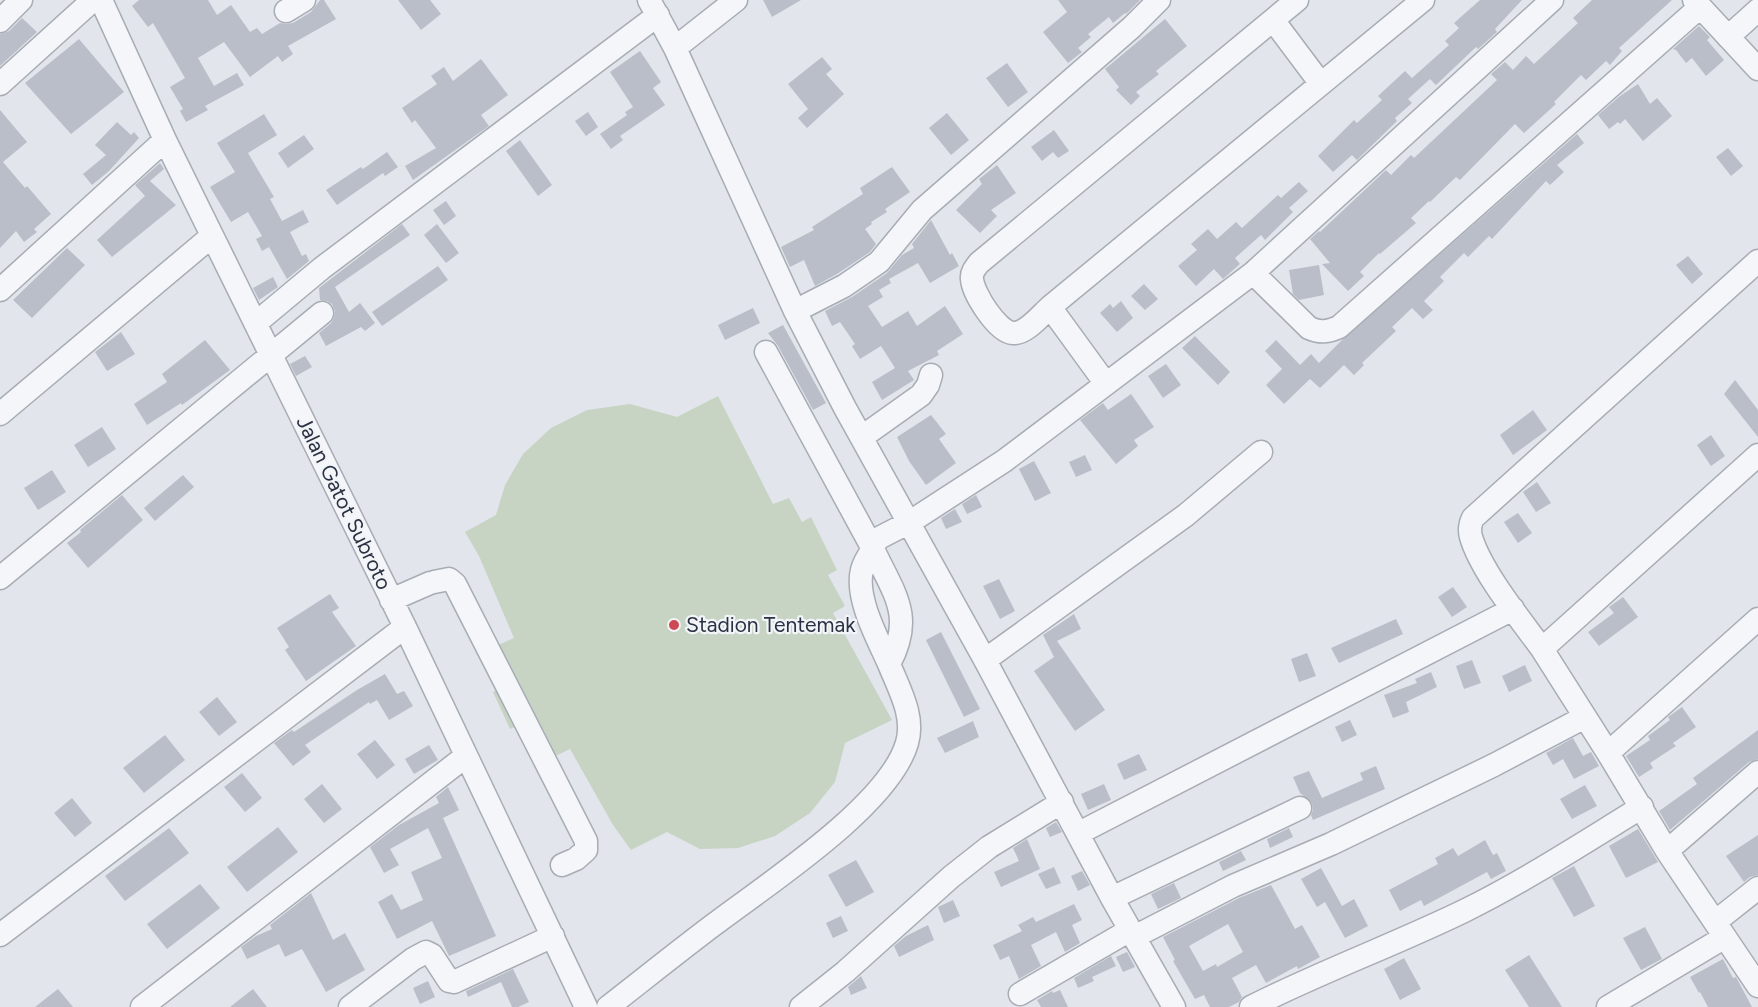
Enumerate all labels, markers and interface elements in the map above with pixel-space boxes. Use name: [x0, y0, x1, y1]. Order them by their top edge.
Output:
street label: Jalan Gatot Subroto: [292, 412, 397, 594]
place label: Stadion Tentemak: [686, 612, 856, 637]
marker: Stadion Tentemak: [667, 618, 681, 632]

